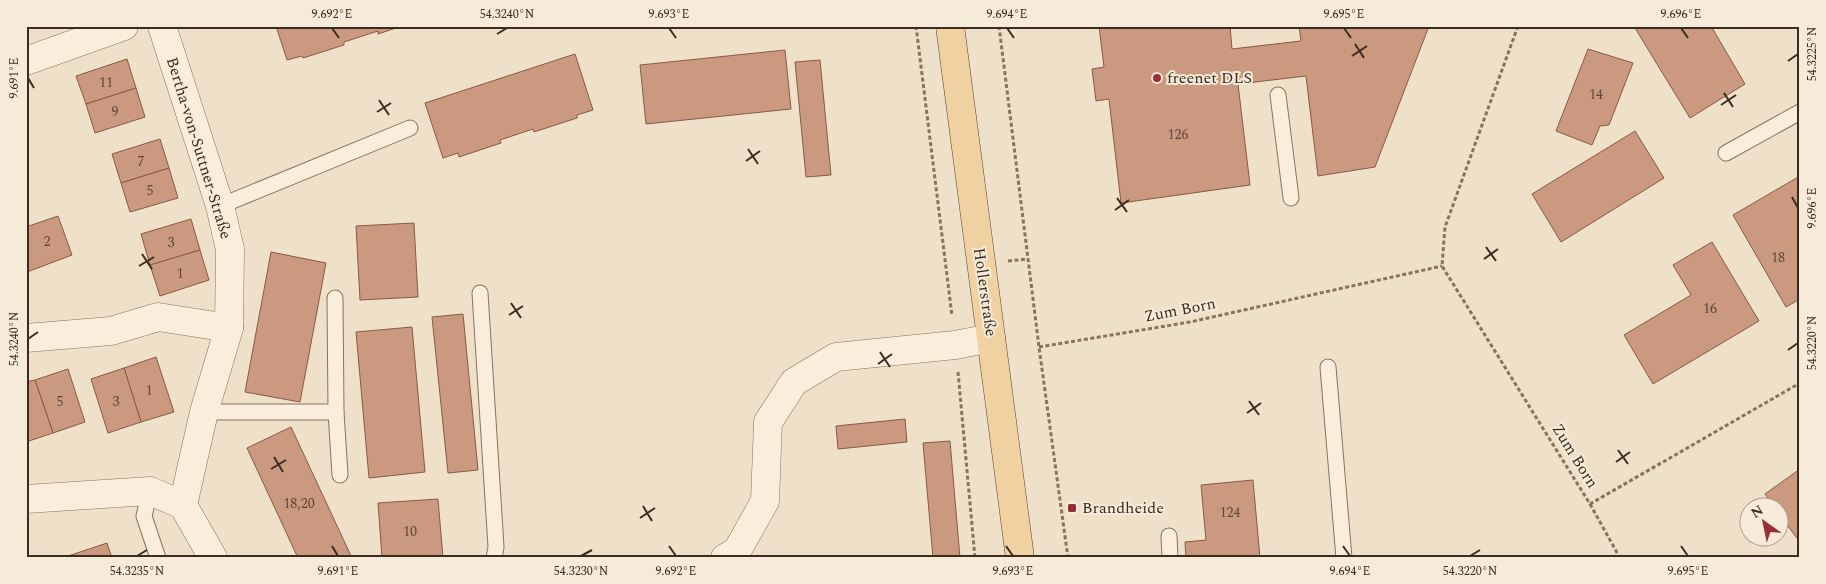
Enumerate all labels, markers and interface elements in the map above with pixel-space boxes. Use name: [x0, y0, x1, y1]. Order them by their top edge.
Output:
text: 9.692°E: [312, 5, 352, 24]
text: 54.3240°N: [480, 5, 534, 24]
text: 9.693°E: [649, 5, 689, 24]
text: 9.694°E: [987, 5, 1027, 24]
text: 9.695°E: [1324, 5, 1364, 24]
text: 9.696°E: [1661, 5, 1701, 24]
text: 54.3225°N: [1803, 27, 1822, 81]
street label: Bertha-von-Suttner-Straße: [160, 54, 238, 242]
text: 9.691°E: [5, 58, 24, 98]
place label: freenet DLS: [1167, 66, 1252, 90]
house number: 11: [99, 72, 113, 93]
marker: freenet DLS: [1151, 72, 1163, 84]
house number: 14: [1589, 84, 1603, 105]
house number: 9: [112, 101, 119, 122]
house number: 126: [1168, 124, 1189, 145]
house number: 7: [138, 151, 145, 172]
house number: 5: [147, 180, 154, 201]
text: 9.696°E: [1803, 188, 1822, 228]
house number: 2: [44, 231, 51, 252]
house number: 3: [168, 232, 175, 253]
street label: Hollerstraße: [967, 246, 1003, 338]
house number: 18: [1771, 247, 1785, 268]
house number: 1: [177, 263, 184, 284]
street label: Zum Born: [1142, 291, 1218, 329]
house number: 16: [1703, 298, 1717, 319]
text: 54.3240°N: [5, 312, 24, 366]
text: 54.3220°N: [1803, 316, 1822, 370]
house number: 1: [146, 380, 153, 401]
house number: 5: [57, 391, 64, 412]
house number: 3: [113, 391, 120, 412]
street label: Zum Born: [1546, 419, 1604, 493]
house number: 18,20: [283, 493, 315, 514]
place label: Brandheide: [1082, 496, 1164, 520]
north arrow: [1738, 496, 1788, 546]
text: N: [1747, 500, 1768, 523]
marker: Brandheide: [1066, 502, 1078, 514]
house number: 124: [1220, 502, 1241, 523]
house number: 10: [403, 521, 417, 542]
text: 54.3235°N: [110, 562, 164, 581]
text: 9.691°E: [318, 562, 358, 581]
text: 54.3230°N: [554, 562, 608, 581]
text: 9.692°E: [656, 562, 696, 581]
text: 9.693°E: [993, 562, 1033, 581]
text: 9.694°E: [1330, 562, 1370, 581]
text: 54.3220°N: [1443, 562, 1497, 581]
text: 9.695°E: [1668, 562, 1708, 581]

